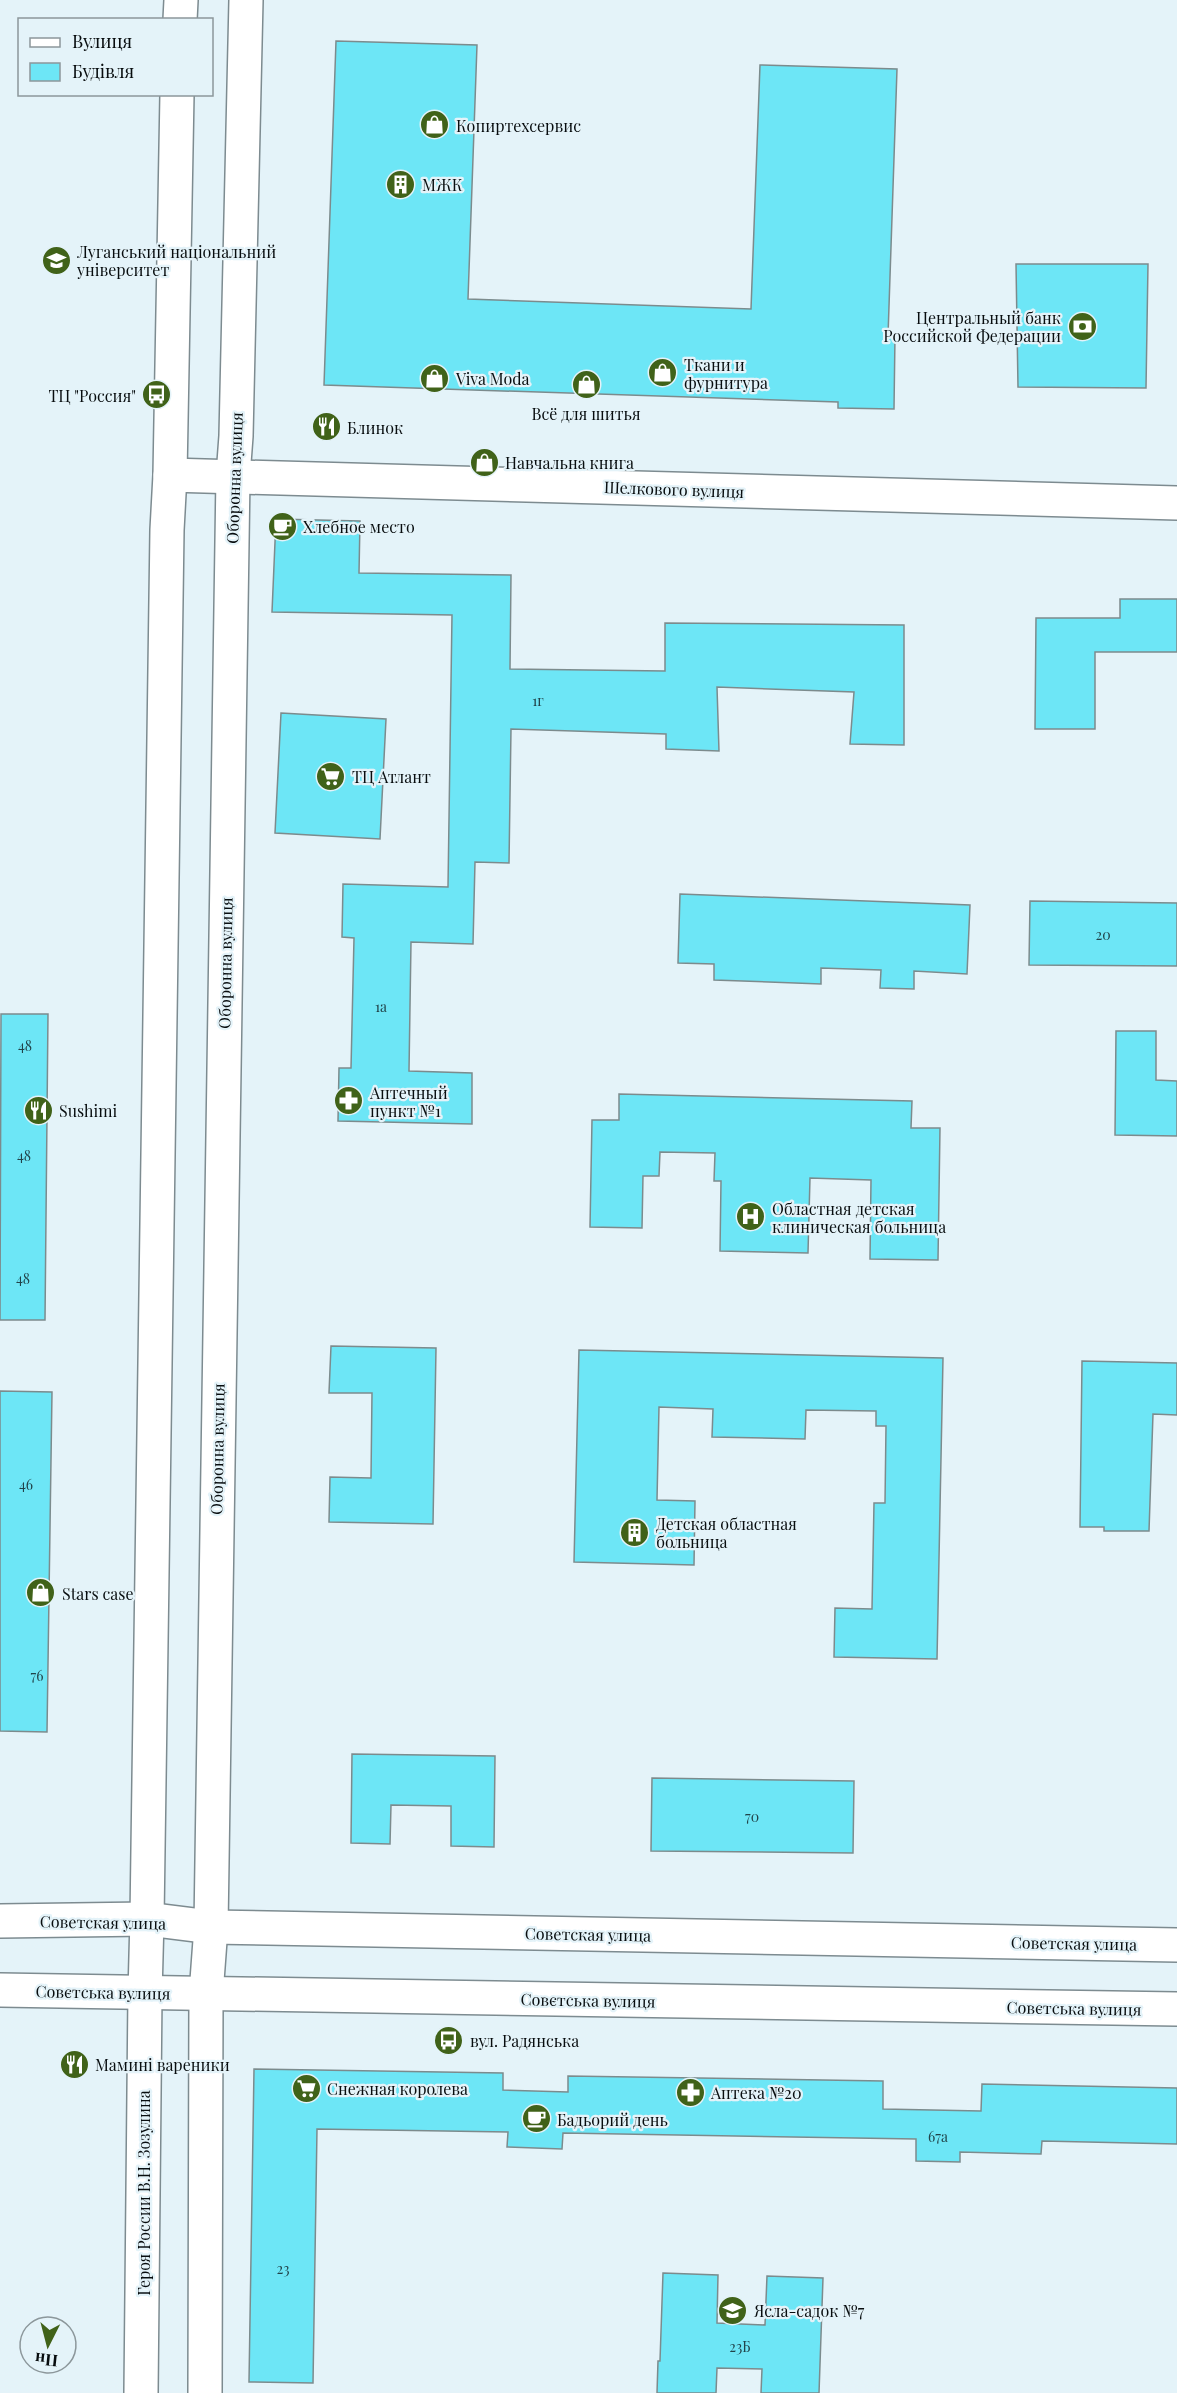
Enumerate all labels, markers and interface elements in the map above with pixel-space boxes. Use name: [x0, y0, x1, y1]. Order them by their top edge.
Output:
legend: [18, 18, 213, 96]
text: Вулиця: [72, 29, 133, 53]
text: Будівля: [72, 59, 135, 83]
shop icon: Копиртехсервис: [419, 109, 451, 141]
place label: Копиртехсервис: [456, 115, 581, 136]
building icon: МЖК: [385, 168, 417, 200]
place label: МЖК: [422, 174, 463, 195]
place label: Луганський національний університет: [76, 241, 276, 280]
school or university icon: Луганський національний університет: [40, 244, 72, 276]
place label: Центральный банк Российской Федерации: [883, 307, 1061, 346]
bank icon: Центральный банк Российской Федерации: [1066, 310, 1098, 342]
place label: Ткани и фурнитура: [684, 354, 768, 393]
shop icon: Ткани и фурнитура: [647, 357, 679, 389]
shop icon: Viva Moda: [419, 362, 451, 394]
place label: Viva Moda: [455, 368, 530, 389]
shop icon: Всё для шитья: [570, 369, 602, 401]
bus stop icon: ТЦ "Россия": [141, 379, 173, 411]
place label: ТЦ "Россия": [48, 385, 136, 406]
place label: Всё для шитья: [531, 403, 641, 424]
street label: Оборонна вулиця: [221, 411, 247, 544]
restaurant icon: Блинок: [310, 411, 342, 443]
place label: Блинок: [347, 417, 403, 438]
shop icon: Навчальна книга: [468, 446, 500, 478]
place label: Навчальна книга: [505, 452, 634, 473]
street label: Шелкового вулиця: [604, 476, 745, 502]
cafe icon: Хлебное место: [266, 510, 298, 542]
place label: Хлебное место: [303, 516, 415, 537]
house number: 1г: [532, 691, 544, 710]
supermarket icon: ТЦ Атлант: [315, 760, 347, 792]
place label: ТЦ Атлант: [352, 766, 431, 787]
street label: Оборонна вулиця: [213, 897, 237, 1029]
house number: 20: [1095, 925, 1111, 944]
house number: 1а: [375, 997, 387, 1016]
house number: 48: [18, 1036, 32, 1055]
place label: Аптечный пункт №1: [369, 1082, 448, 1121]
pharmacy icon: Аптечный пункт №1: [333, 1085, 365, 1117]
restaurant icon: Sushimi: [22, 1094, 54, 1126]
place label: Sushimi: [59, 1100, 117, 1121]
house number: 48: [17, 1146, 31, 1165]
place label: Областная детская клиническая больница: [772, 1198, 946, 1237]
hospital icon: Областная детская клиническая больница: [735, 1201, 767, 1233]
house number: 48: [16, 1269, 30, 1288]
street label: Оборонна вулиця: [205, 1383, 229, 1515]
house number: 46: [19, 1475, 33, 1494]
place label: Детская областная больница: [656, 1513, 797, 1552]
building icon: Детская областная больница: [619, 1516, 651, 1548]
shop icon: Stars case: [25, 1577, 57, 1609]
place label: Stars case: [62, 1583, 134, 1604]
house number: 76: [31, 1666, 43, 1685]
house number: 70: [745, 1807, 759, 1826]
street label: Советская улица: [40, 1910, 166, 1934]
street label: Советская улица: [525, 1922, 651, 1946]
street label: Советская улица: [1011, 1931, 1137, 1955]
street label: Совєтська вулиця: [35, 1980, 171, 2004]
street label: Совєтська вулиця: [520, 1988, 656, 2012]
street label: Совєтська вулиця: [1006, 1996, 1142, 2020]
bus stop icon: вул. Радянська: [433, 2024, 465, 2056]
place label: вул. Радянська: [470, 2030, 579, 2051]
restaurant icon: Мамині вареники: [58, 2048, 90, 2080]
place label: Мамині вареники: [95, 2054, 230, 2075]
supermarket icon: Снежная королева: [290, 2072, 322, 2104]
pharmacy icon: Аптека №20: [674, 2076, 706, 2108]
place label: Снежная королева: [327, 2078, 468, 2099]
place label: Аптека №20: [710, 2082, 802, 2103]
street label: Героя России В.Н. Зозулина: [133, 2090, 154, 2296]
cafe icon: Бадьорий день: [520, 2103, 552, 2135]
place label: Бадьорий день: [557, 2109, 668, 2130]
house number: 67а: [928, 2127, 948, 2146]
house number: 23: [276, 2259, 290, 2278]
school or university icon: Ясла-садок №7: [717, 2294, 749, 2326]
place label: Ясла-садок №7: [753, 2300, 865, 2321]
north arrow: [18, 2315, 78, 2375]
house number: 23Б: [729, 2337, 751, 2356]
text: Пн: [34, 2349, 59, 2372]

